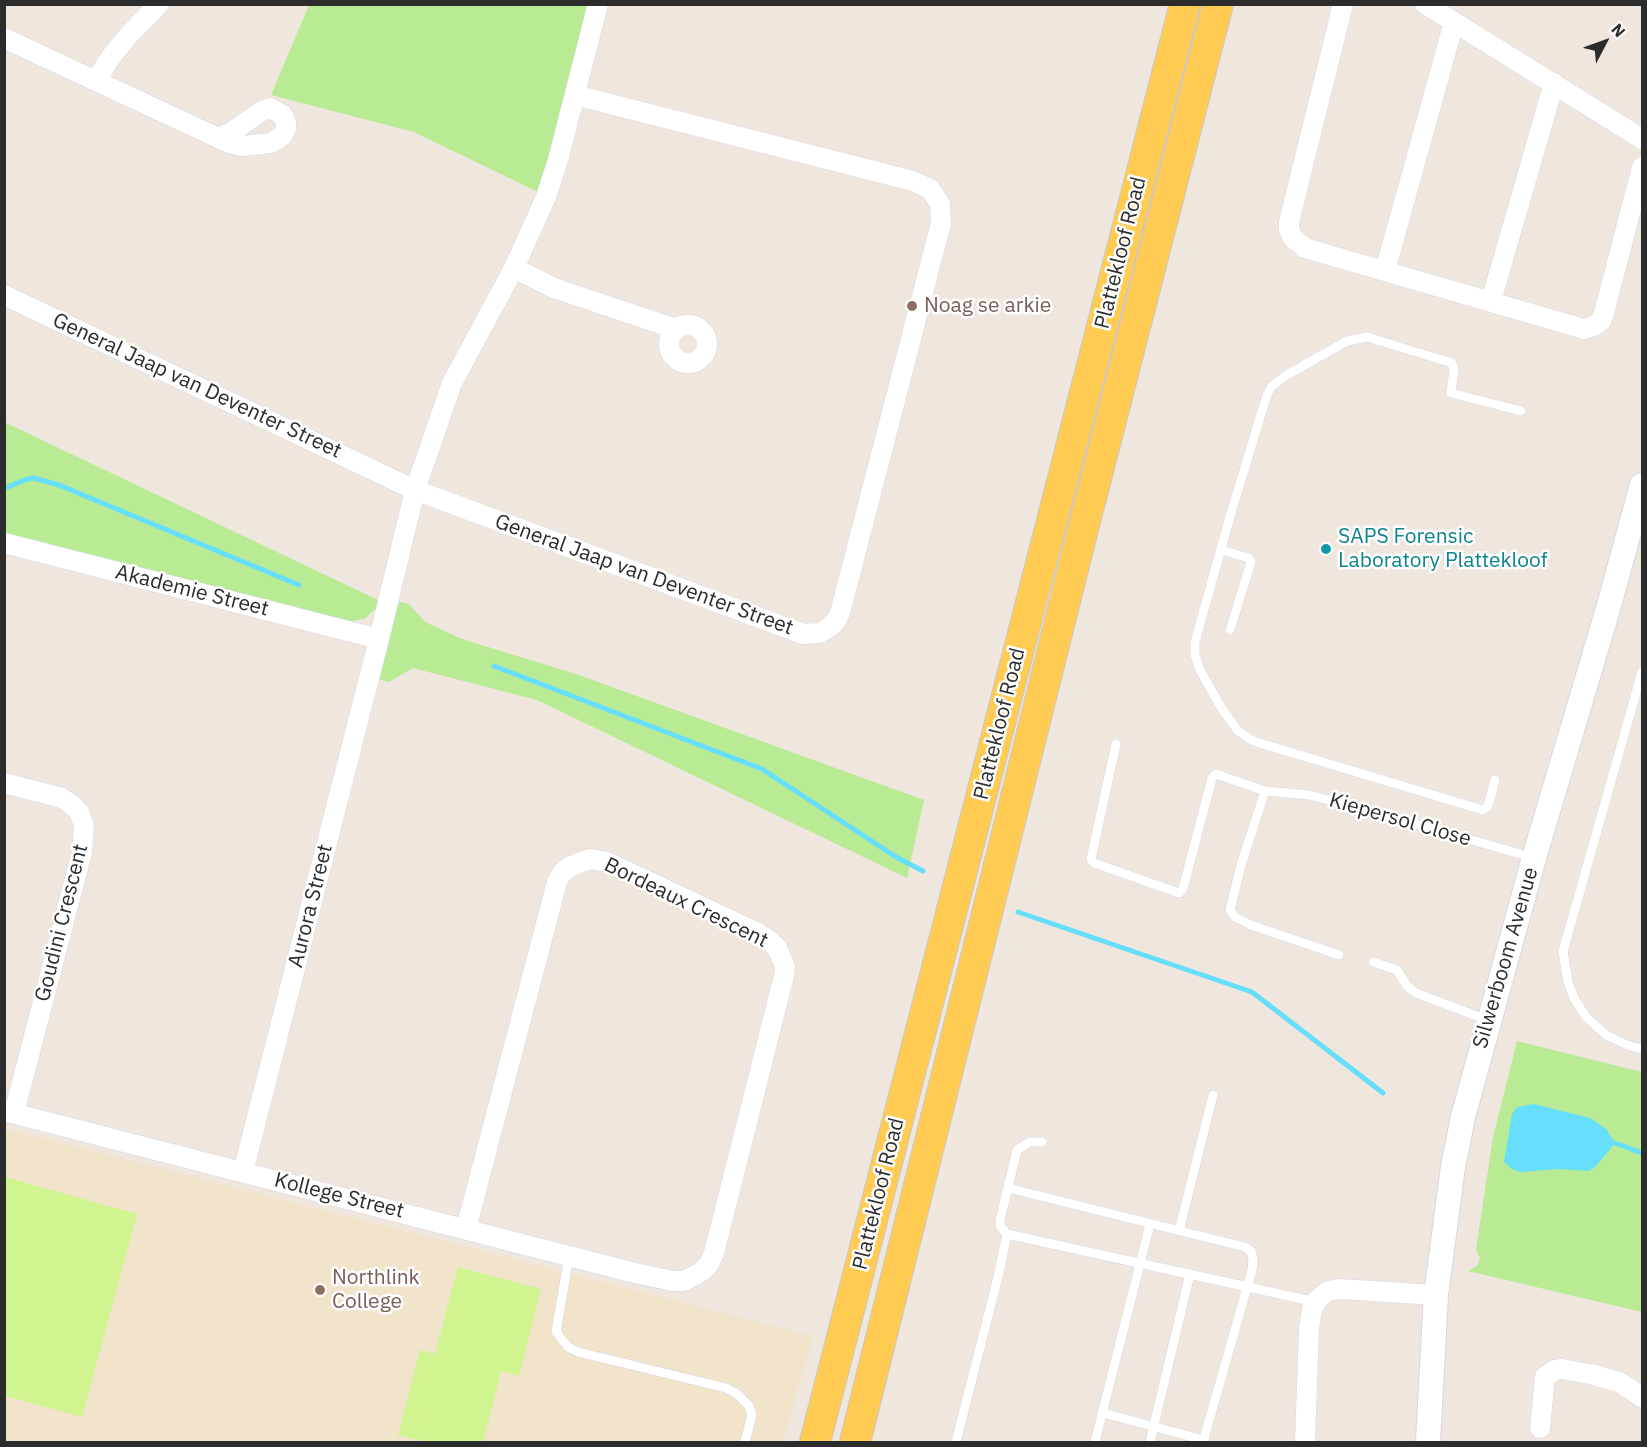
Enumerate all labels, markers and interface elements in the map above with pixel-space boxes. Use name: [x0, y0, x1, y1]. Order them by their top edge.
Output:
north arrow: [1575, 12, 1635, 72]
text: N: [1607, 19, 1630, 41]
street label: Plattekloof Road: [1090, 174, 1152, 332]
place label: Noag se arkie: [924, 293, 1051, 319]
marker: Noag se arkie: [905, 299, 919, 313]
street label: General Jaap van Deventer Street: [49, 308, 345, 464]
street label: General Jaap van Deventer Street: [491, 509, 797, 641]
place label: SAPS Forensic Laboratory Plattekloof: [1338, 524, 1548, 574]
marker: SAPS Forensic Laboratory Plattekloof: [1319, 542, 1333, 556]
street label: Akademie Street: [113, 560, 271, 622]
street label: Plattekloof Road: [969, 645, 1031, 803]
street label: Kiepersol Close: [1326, 788, 1474, 852]
street label: Goudini Crescent: [30, 842, 94, 1004]
street label: Aurora Street: [284, 842, 338, 970]
street label: Bordeaux Crescent: [600, 852, 772, 954]
street label: Silwerboom Avenue: [1468, 864, 1544, 1052]
street label: Plattekloof Road: [848, 1115, 910, 1273]
street label: Kollege Street: [272, 1168, 406, 1224]
place label: Northlink College: [332, 1265, 420, 1315]
marker: Northlink College: [313, 1283, 327, 1297]

